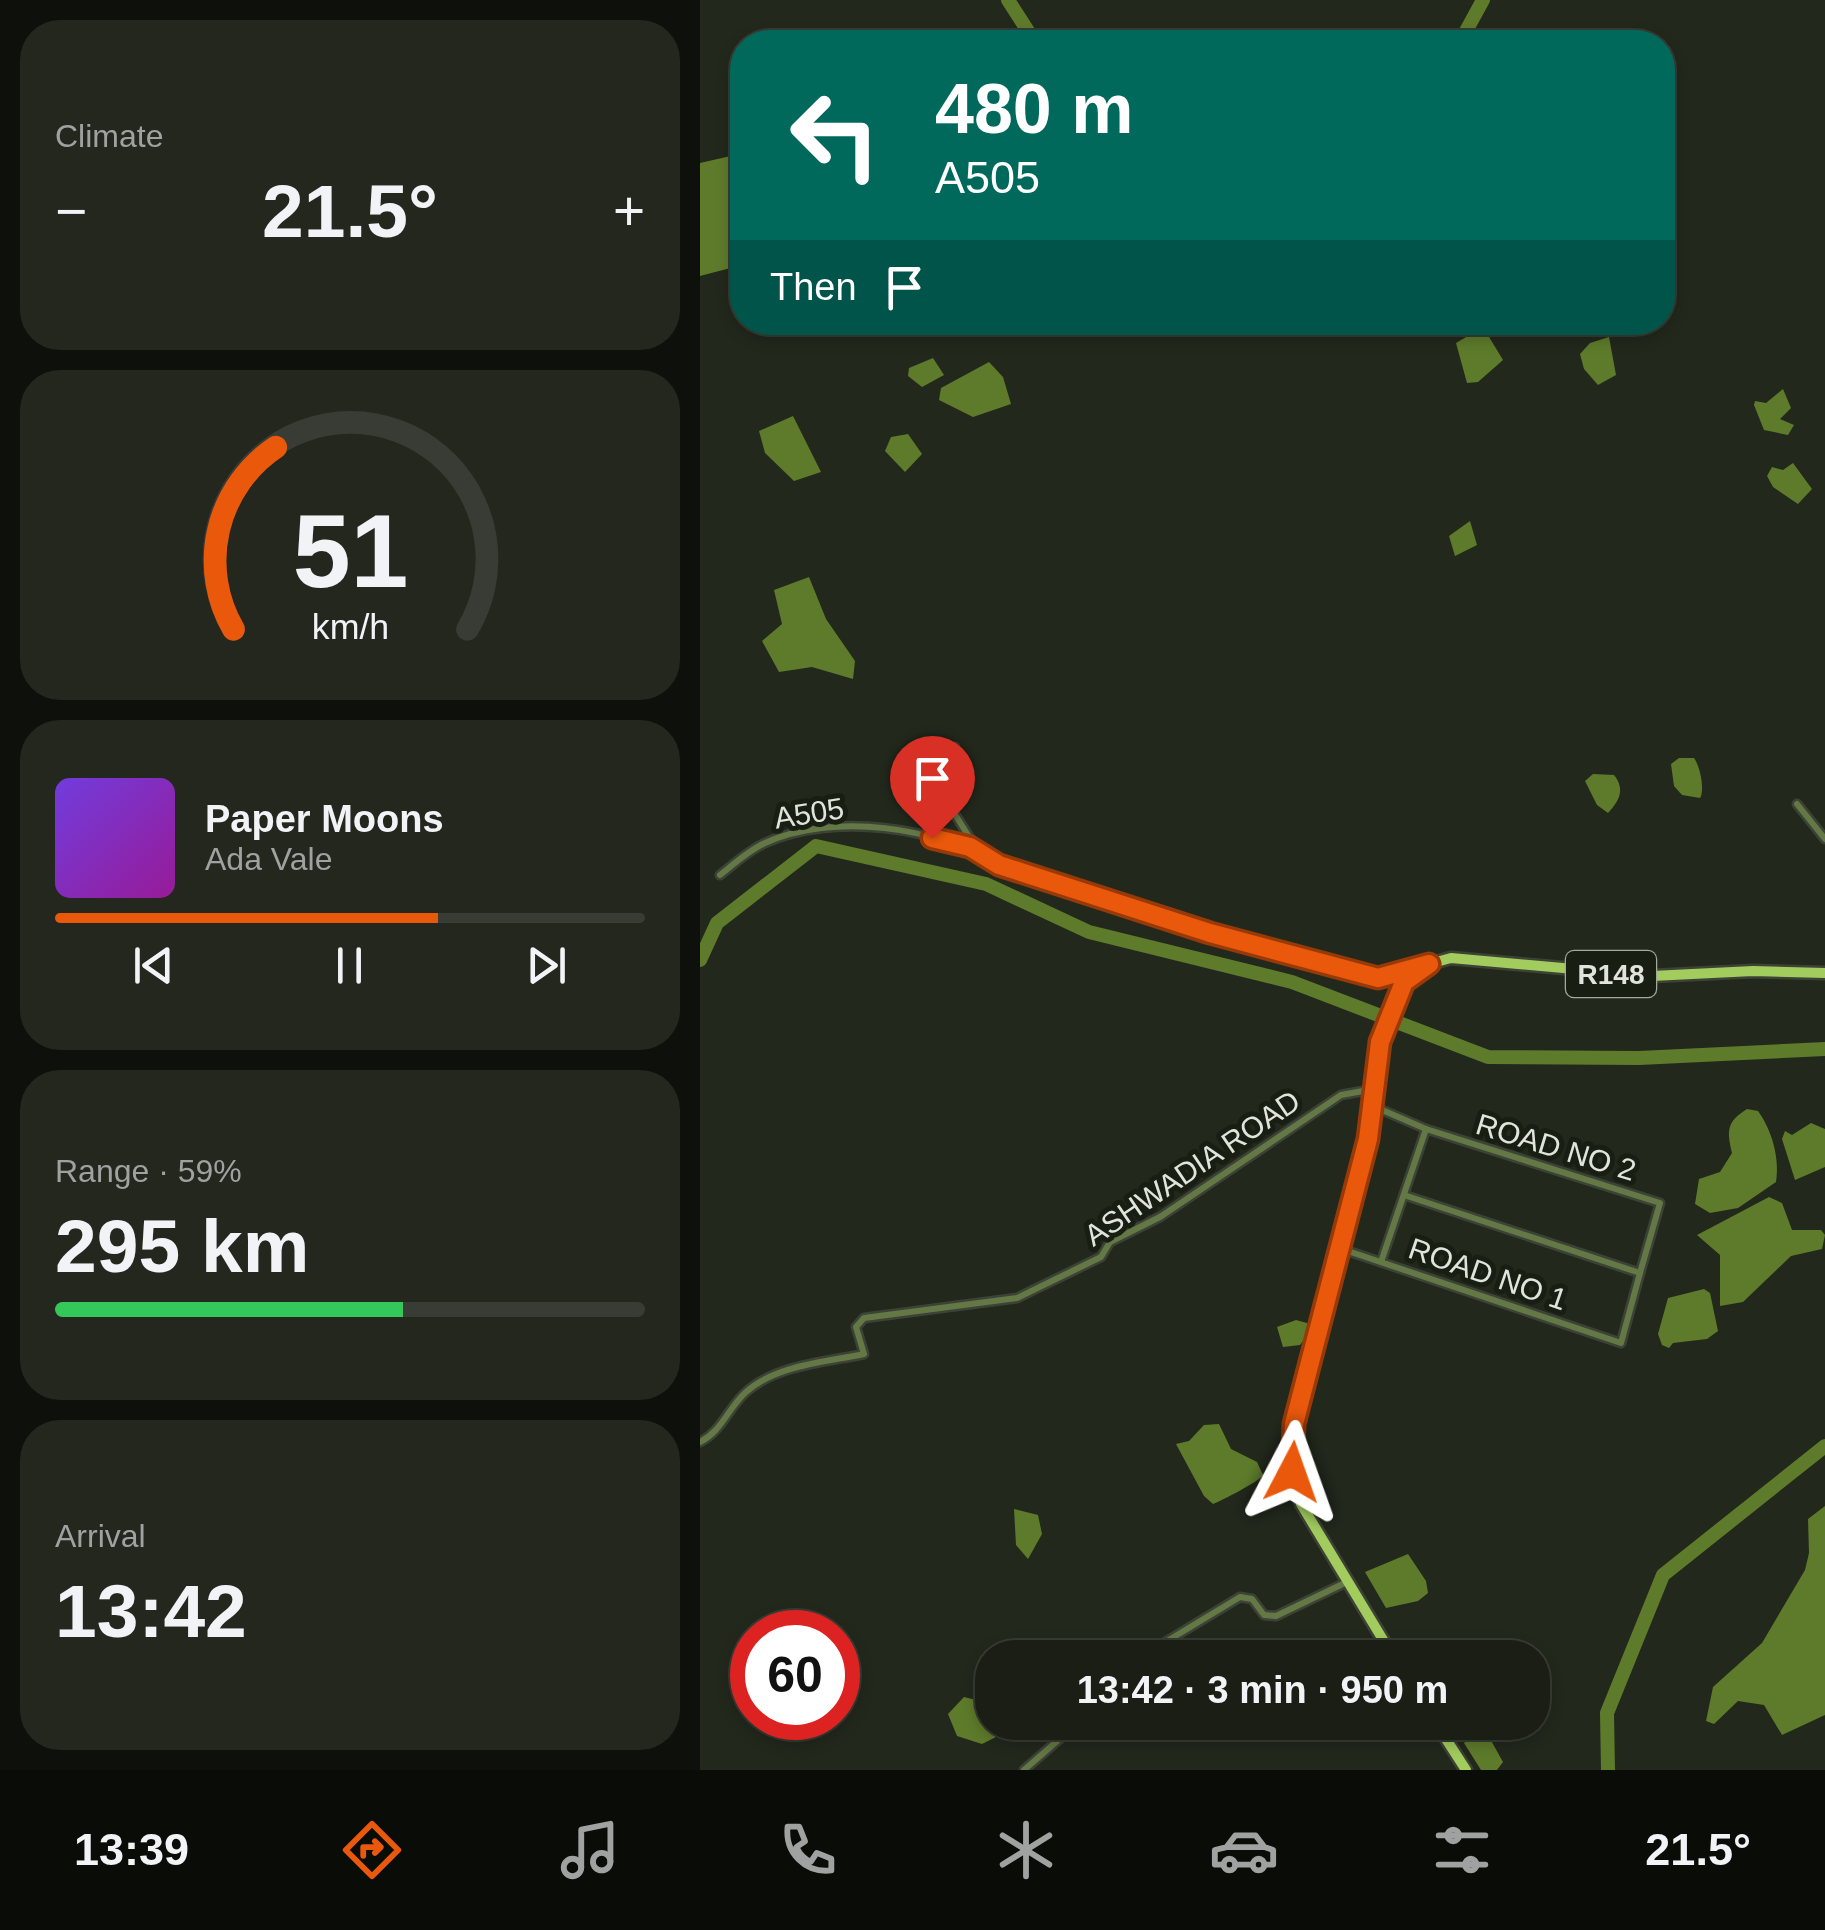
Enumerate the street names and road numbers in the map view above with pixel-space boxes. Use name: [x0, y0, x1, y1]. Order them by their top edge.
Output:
street label: A505: [772, 791, 846, 835]
road number: R148: [1566, 951, 1656, 997]
street label: ASHWADIA ROAD: [1078, 1084, 1306, 1252]
street label: ROAD NO 2: [1472, 1107, 1640, 1187]
street label: ROAD NO 1: [1405, 1232, 1571, 1316]

